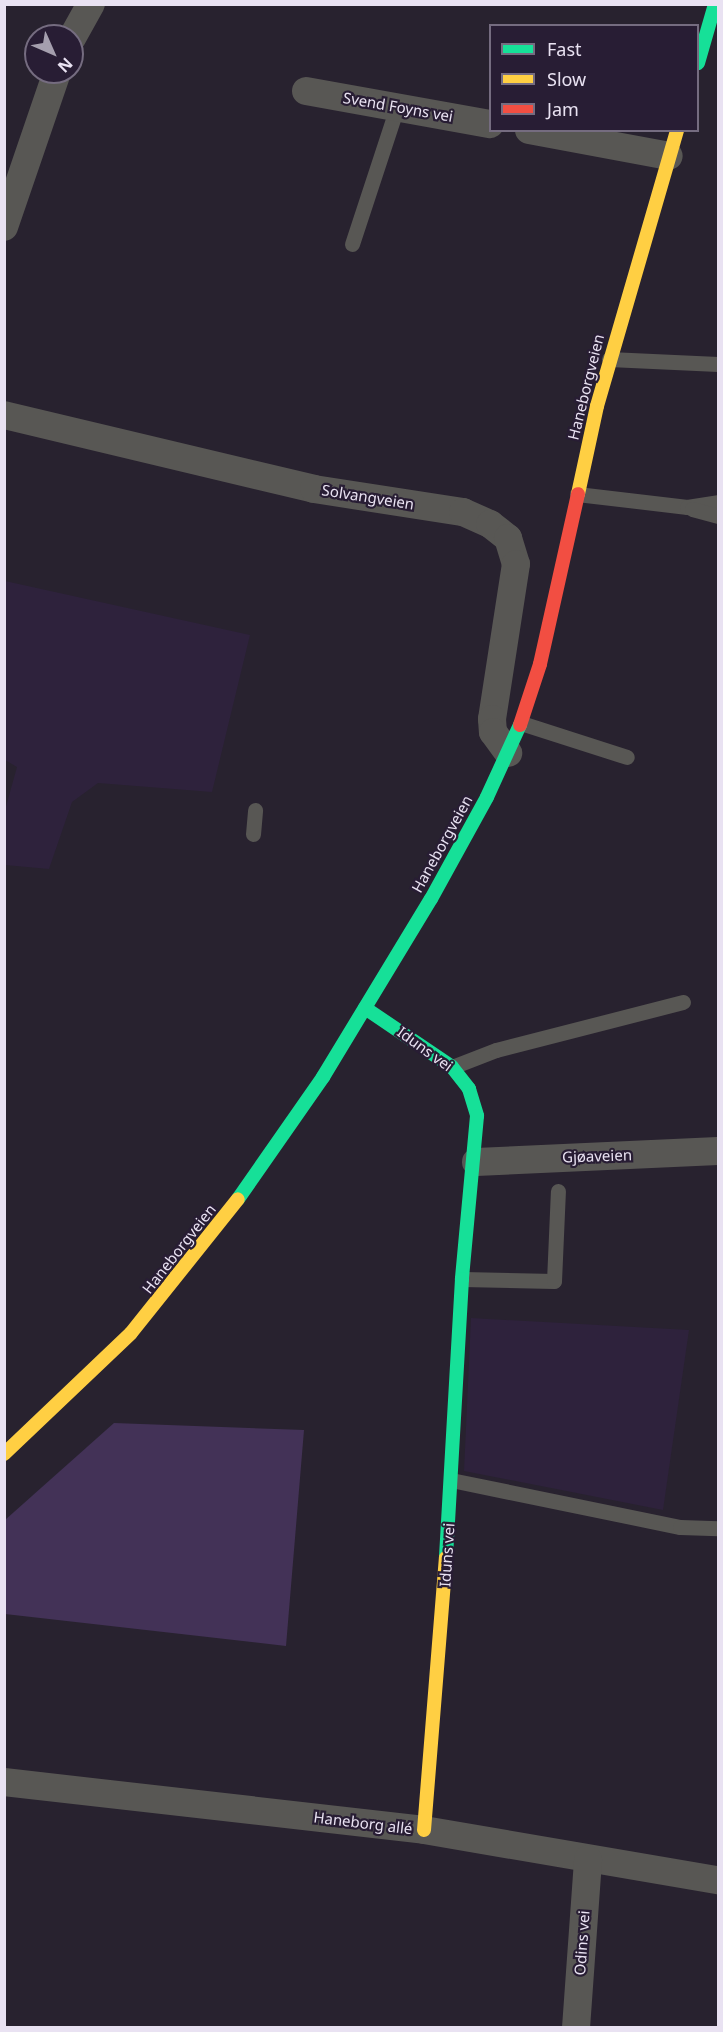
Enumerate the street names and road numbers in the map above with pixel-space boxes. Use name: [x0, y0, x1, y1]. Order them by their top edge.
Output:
street label: Svend Foyns vei: [342, 88, 454, 126]
street label: Haneborgveien: [564, 332, 608, 442]
street label: Solvangveien: [320, 481, 416, 513]
street label: Haneborgveien: [408, 792, 476, 896]
street label: Iduns vei: [394, 1023, 456, 1075]
street label: Gjøaveien: [562, 1146, 632, 1166]
street label: Haneborgveien: [139, 1201, 219, 1297]
street label: Iduns vei: [436, 1523, 458, 1587]
street label: Haneborg allé: [313, 1808, 413, 1838]
street label: Odins vei: [571, 1910, 593, 1976]

